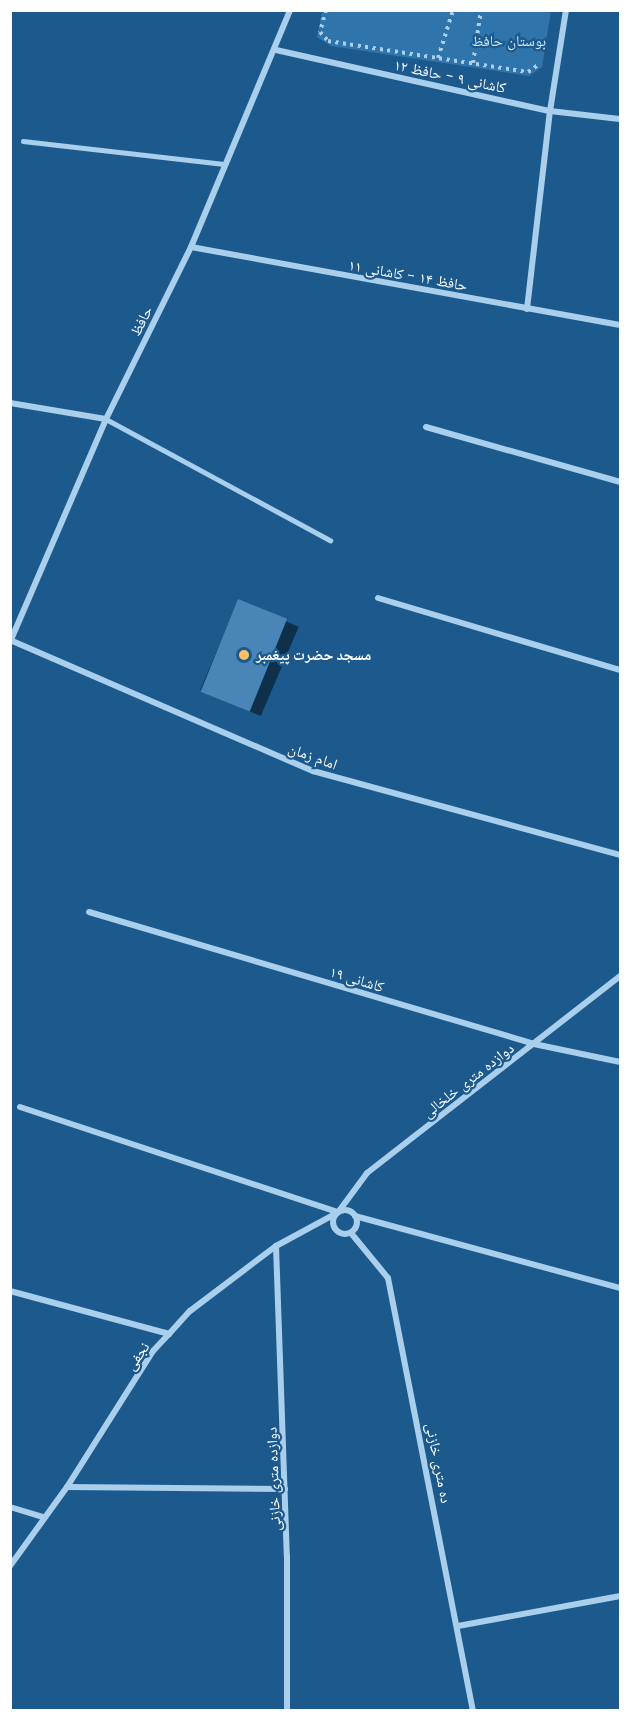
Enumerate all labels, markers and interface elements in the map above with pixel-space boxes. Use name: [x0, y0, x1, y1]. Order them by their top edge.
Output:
park label: بوستان حافظ: [472, 32, 546, 50]
street label: کاشانی ۹ - حافظ ۱۲: [392, 55, 508, 97]
street label: حافظ ۱۴ - کاشانی ۱۱: [347, 256, 469, 294]
street label: حافظ: [126, 303, 156, 339]
place label: مسجد حضرت پیغمبر: [256, 646, 371, 664]
marker: مسجد حضرت پیغمبر: [237, 648, 251, 662]
street label: امام زمان: [286, 739, 340, 773]
street label: کاشانی ۱۹: [328, 962, 386, 996]
street label: دوازده متری خلخالی: [419, 1039, 517, 1121]
street label: نجفی: [121, 1338, 153, 1374]
street label: ده متری خازنی: [422, 1421, 456, 1505]
street label: دوازده متری خازنی: [262, 1427, 284, 1531]

